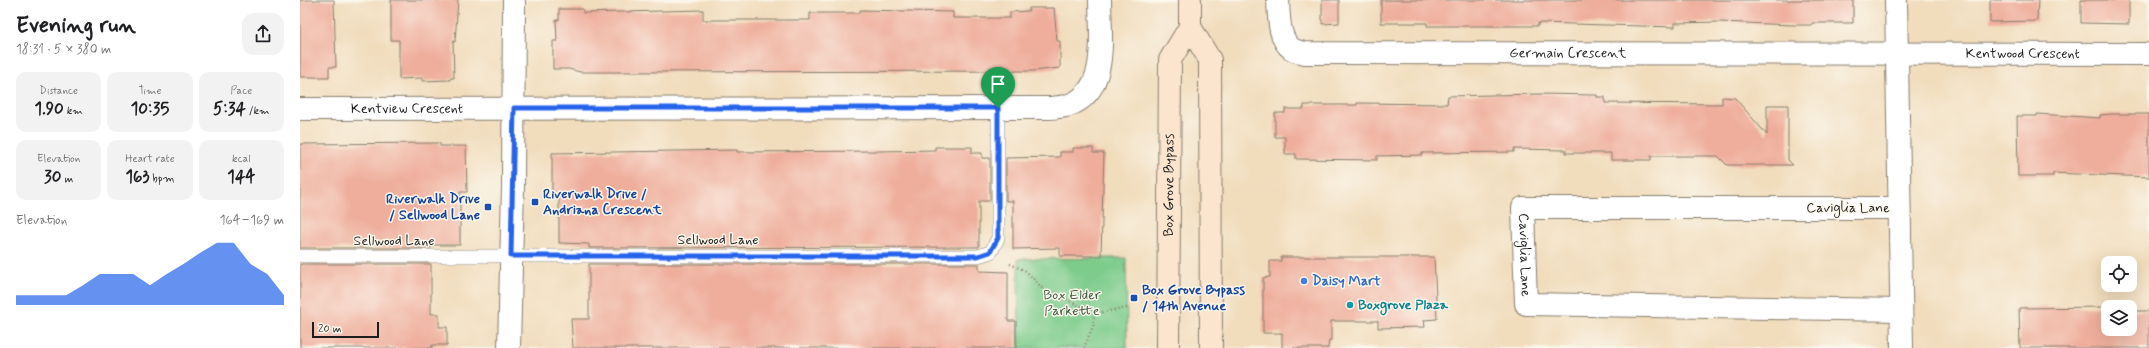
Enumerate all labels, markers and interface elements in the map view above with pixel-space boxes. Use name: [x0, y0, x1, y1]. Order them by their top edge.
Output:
text: Evening run: [16, 12, 136, 40]
button: share: [242, 13, 284, 55]
text: 18:31 · 5 × 380 m: [16, 41, 111, 58]
street label: Germain Crescent: [1509, 44, 1627, 62]
street label: Kentwood Crescent: [1966, 45, 2080, 63]
pin: [981, 67, 1015, 108]
icon: arrive: [987, 73, 1009, 95]
text: Distance: [39, 84, 78, 98]
text: Time: [138, 84, 162, 98]
text: Pace: [230, 84, 252, 98]
text: 1.90: [35, 98, 64, 120]
text: 10:35: [131, 98, 169, 120]
text: 5:34: [213, 98, 246, 120]
street label: Kentview Crescent: [351, 100, 463, 118]
text: km: [64, 104, 83, 118]
text: /km: [246, 104, 270, 118]
street label: Box Grove Bypass: [1160, 133, 1178, 237]
text: Elevation: [37, 152, 80, 166]
text: Heart rate: [125, 152, 175, 166]
text: kcal: [232, 152, 251, 166]
text: 30: [44, 166, 62, 188]
text: 163: [125, 166, 149, 188]
text: 144: [227, 166, 255, 188]
text: m: [62, 172, 73, 186]
text: bpm: [149, 172, 175, 186]
place label: Riverwalk Drive / Andriana Crescent: [543, 185, 662, 219]
place label: Riverwalk Drive / Sellwood Lane: [386, 190, 480, 224]
marker: Riverwalk Drive / Andriana Crescent: [530, 197, 540, 207]
street label: Caviglia Lane: [1806, 199, 1890, 218]
marker: Riverwalk Drive / Sellwood Lane: [483, 202, 493, 212]
text: Elevation: [16, 212, 67, 229]
text: 164–169 m: [220, 212, 284, 229]
street label: Caviglia Lane: [1514, 213, 1535, 297]
street label: Sellwood Lane: [677, 231, 759, 249]
street label: Sellwood Lane: [353, 232, 435, 250]
map controls: [2101, 256, 2137, 336]
button: locate: [2101, 256, 2137, 292]
place label: Daisy Mart: [1312, 272, 1381, 290]
marker: Daisy Mart: [1299, 276, 1309, 286]
place label: Box Grove Bypass / 14th Avenue: [1142, 281, 1246, 315]
park label: Box Elder Parkette: [1043, 286, 1101, 320]
marker: Box Grove Bypass / 14th Avenue: [1129, 293, 1139, 303]
place label: Boxgrove Plaza: [1358, 296, 1449, 316]
marker: Boxgrove Plaza: [1345, 300, 1355, 310]
button: layers: [2101, 300, 2137, 336]
scale bar: [312, 320, 379, 339]
text: 20 m: [318, 322, 341, 336]

